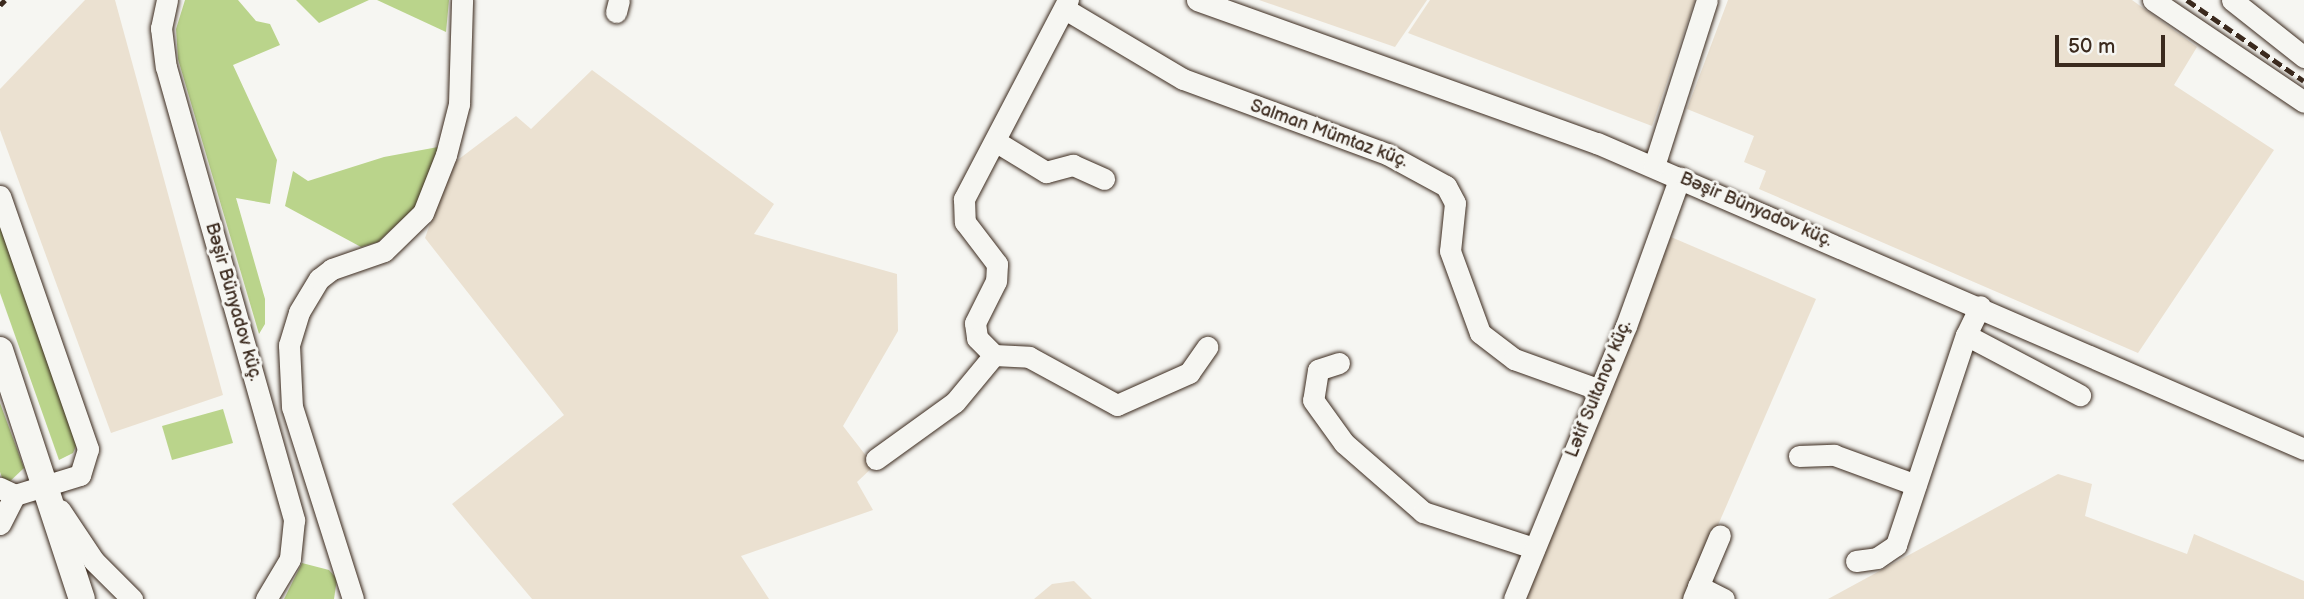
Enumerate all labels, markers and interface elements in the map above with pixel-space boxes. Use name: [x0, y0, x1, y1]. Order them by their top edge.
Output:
scale bar: [2059, 21, 2169, 65]
text: 50 m: [2068, 34, 2115, 59]
street label: Salman Mümtaz küç.: [1247, 95, 1411, 173]
street label: Bəşir Bünyadov küç.: [1676, 168, 1836, 252]
street label: Bəşir Bünyadov küç.: [200, 220, 266, 384]
street label: Lətif Sultanov küç.: [1561, 317, 1637, 461]

